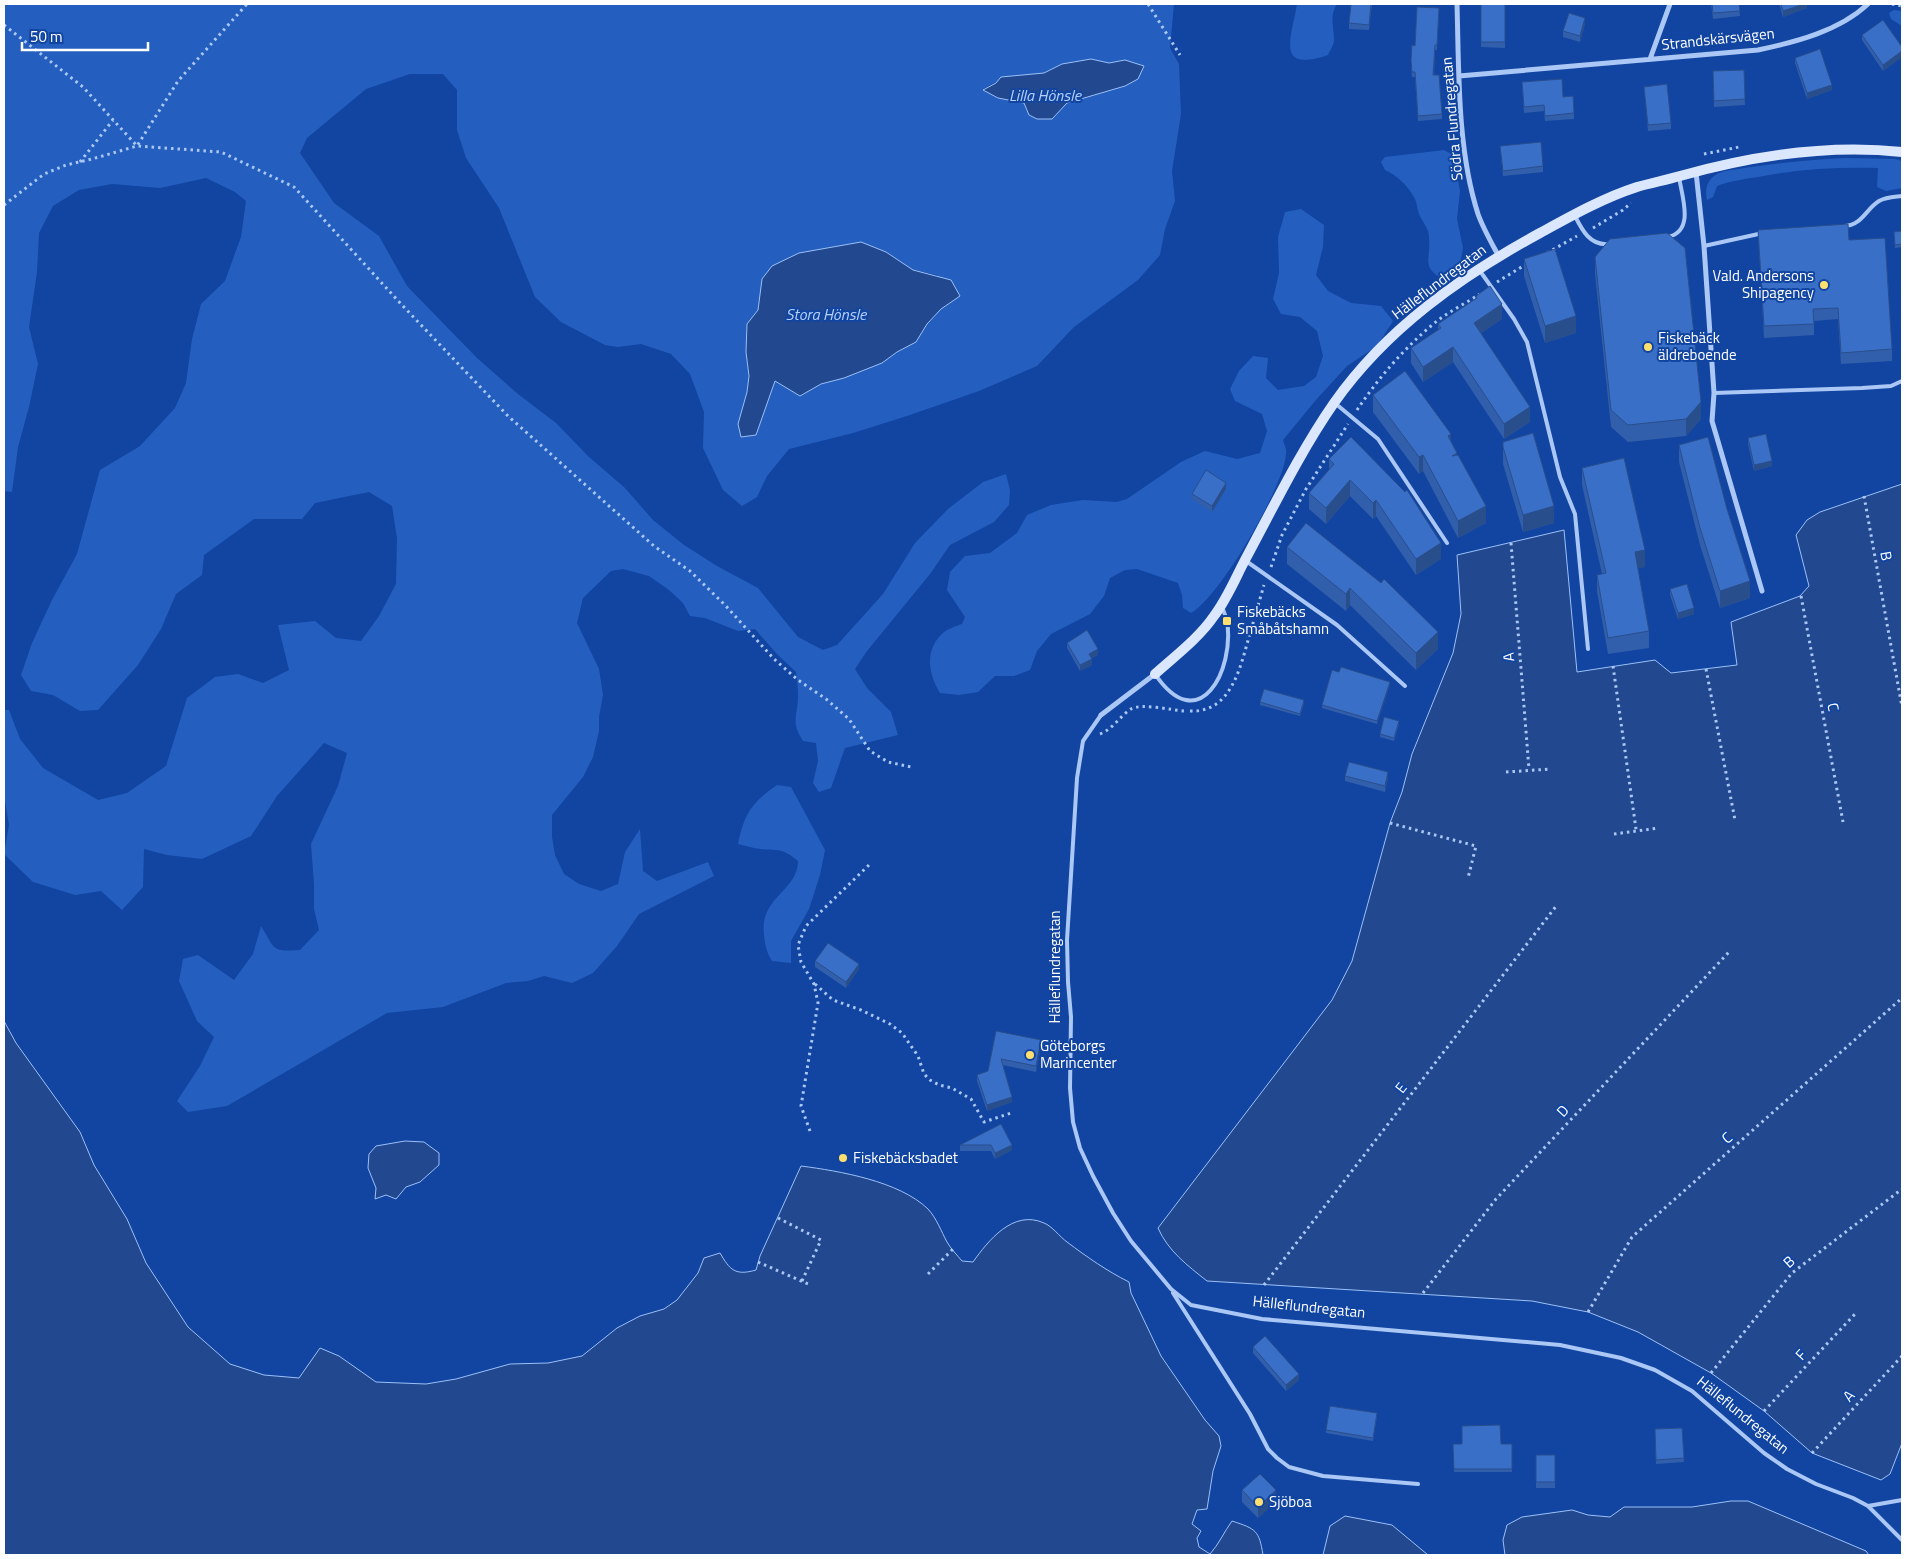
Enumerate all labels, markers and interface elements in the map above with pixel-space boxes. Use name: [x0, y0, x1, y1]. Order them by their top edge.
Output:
scale bar: [22, 20, 149, 52]
street label: Strandskärsvägen: [1660, 21, 1776, 56]
text: 50 m: [30, 25, 63, 48]
street label: Södra Flundregatan: [1435, 56, 1468, 182]
water label: Lilla Hönsle: [1009, 83, 1083, 107]
street label: Hälleflundregatan: [1387, 238, 1491, 325]
place label: Vald. Andersons Shipagency: [1713, 264, 1814, 304]
marker: Vald. Andersons Shipagency: [1818, 279, 1830, 291]
water label: Stora Hönsle: [786, 302, 868, 326]
place label: Fiskebäck äldreboende: [1658, 326, 1736, 366]
marker: Fiskebäck äldreboende: [1642, 341, 1654, 353]
street label: B: [1874, 549, 1899, 562]
place label: Fiskebäcks Småbåtshamn: [1237, 600, 1329, 640]
marker: Fiskebäcks Småbåtshamn: [1221, 615, 1233, 627]
street label: A: [1497, 652, 1520, 663]
street label: C: [1821, 701, 1846, 713]
street label: Hälleflundregatan: [1043, 910, 1066, 1024]
place label: Göteborgs Marincenter: [1040, 1034, 1117, 1074]
marker: Göteborgs Marincenter: [1024, 1049, 1036, 1061]
street label: E: [1389, 1077, 1412, 1098]
street label: D: [1551, 1099, 1574, 1122]
street label: C: [1716, 1126, 1737, 1149]
place label: Fiskebäcksbadet: [853, 1146, 959, 1169]
marker: Fiskebäcksbadet: [837, 1152, 849, 1164]
street label: B: [1778, 1250, 1800, 1273]
street label: Hälleflundregatan: [1252, 1289, 1367, 1324]
street label: F: [1790, 1344, 1812, 1365]
street label: Hälleflundregatan: [1692, 1370, 1795, 1459]
street label: A: [1837, 1385, 1860, 1407]
place label: Sjöboa: [1269, 1490, 1312, 1513]
marker: Sjöboa: [1253, 1496, 1265, 1508]

